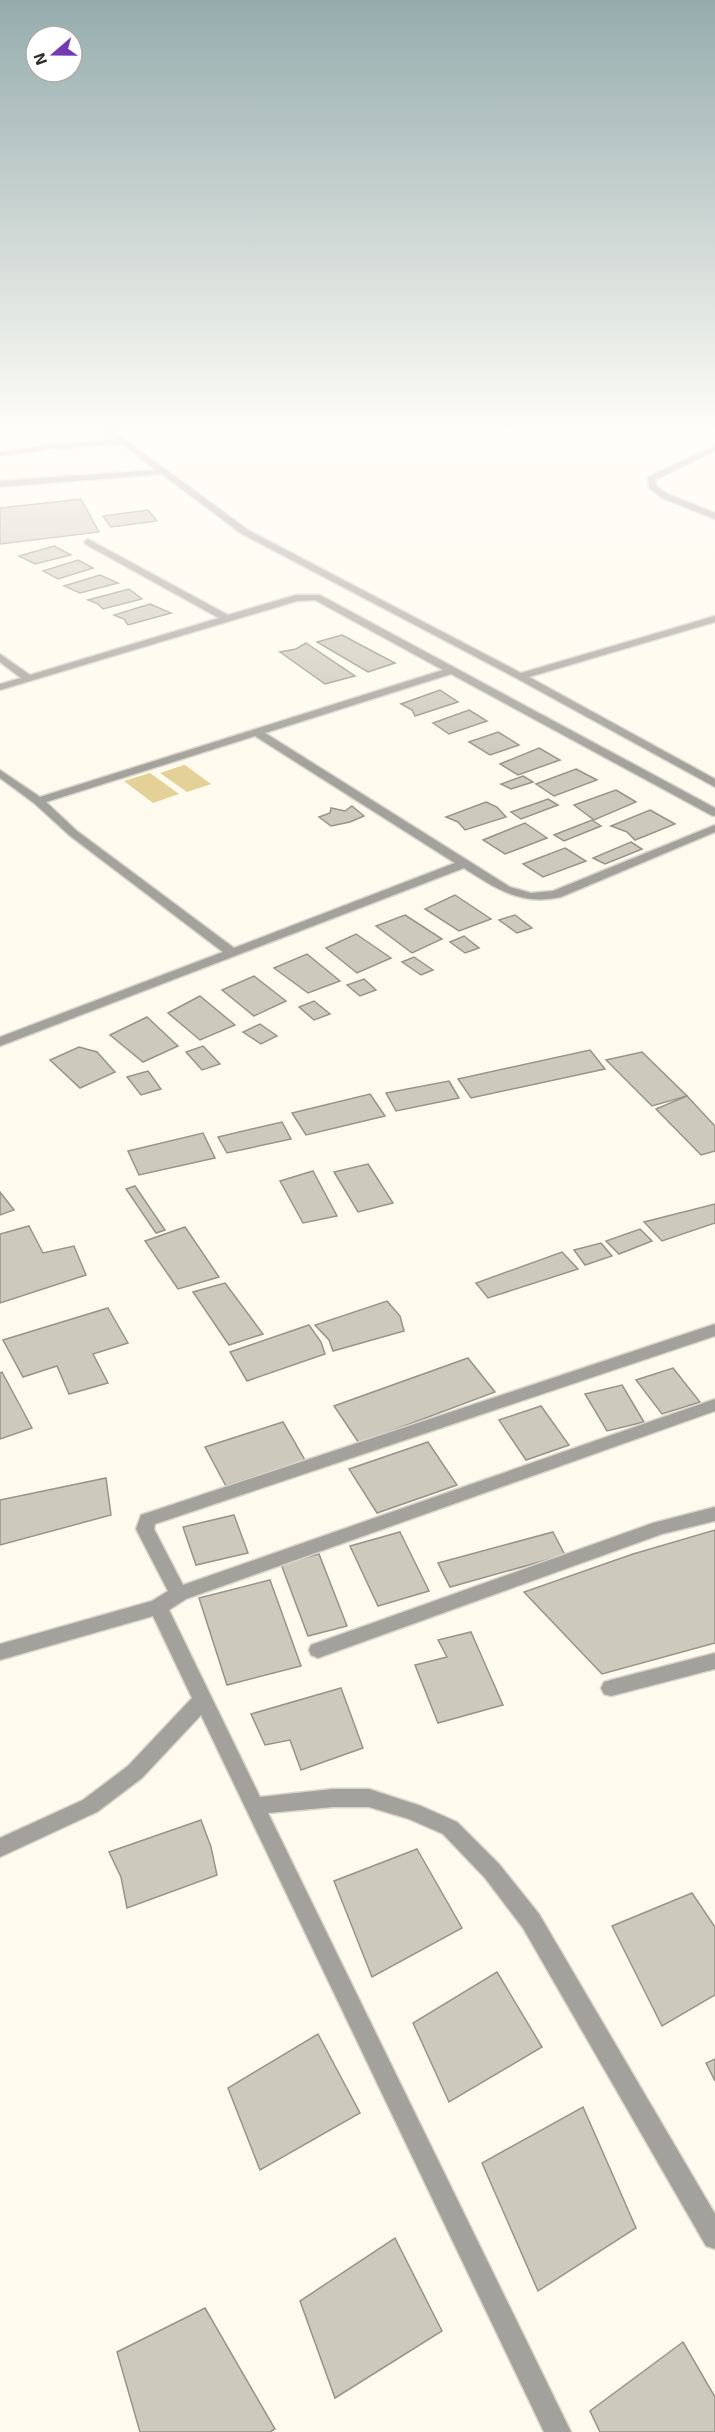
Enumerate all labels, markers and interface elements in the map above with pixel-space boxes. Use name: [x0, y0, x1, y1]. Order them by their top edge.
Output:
north arrow: [24, 24, 84, 84]
text: N: [29, 51, 50, 68]

